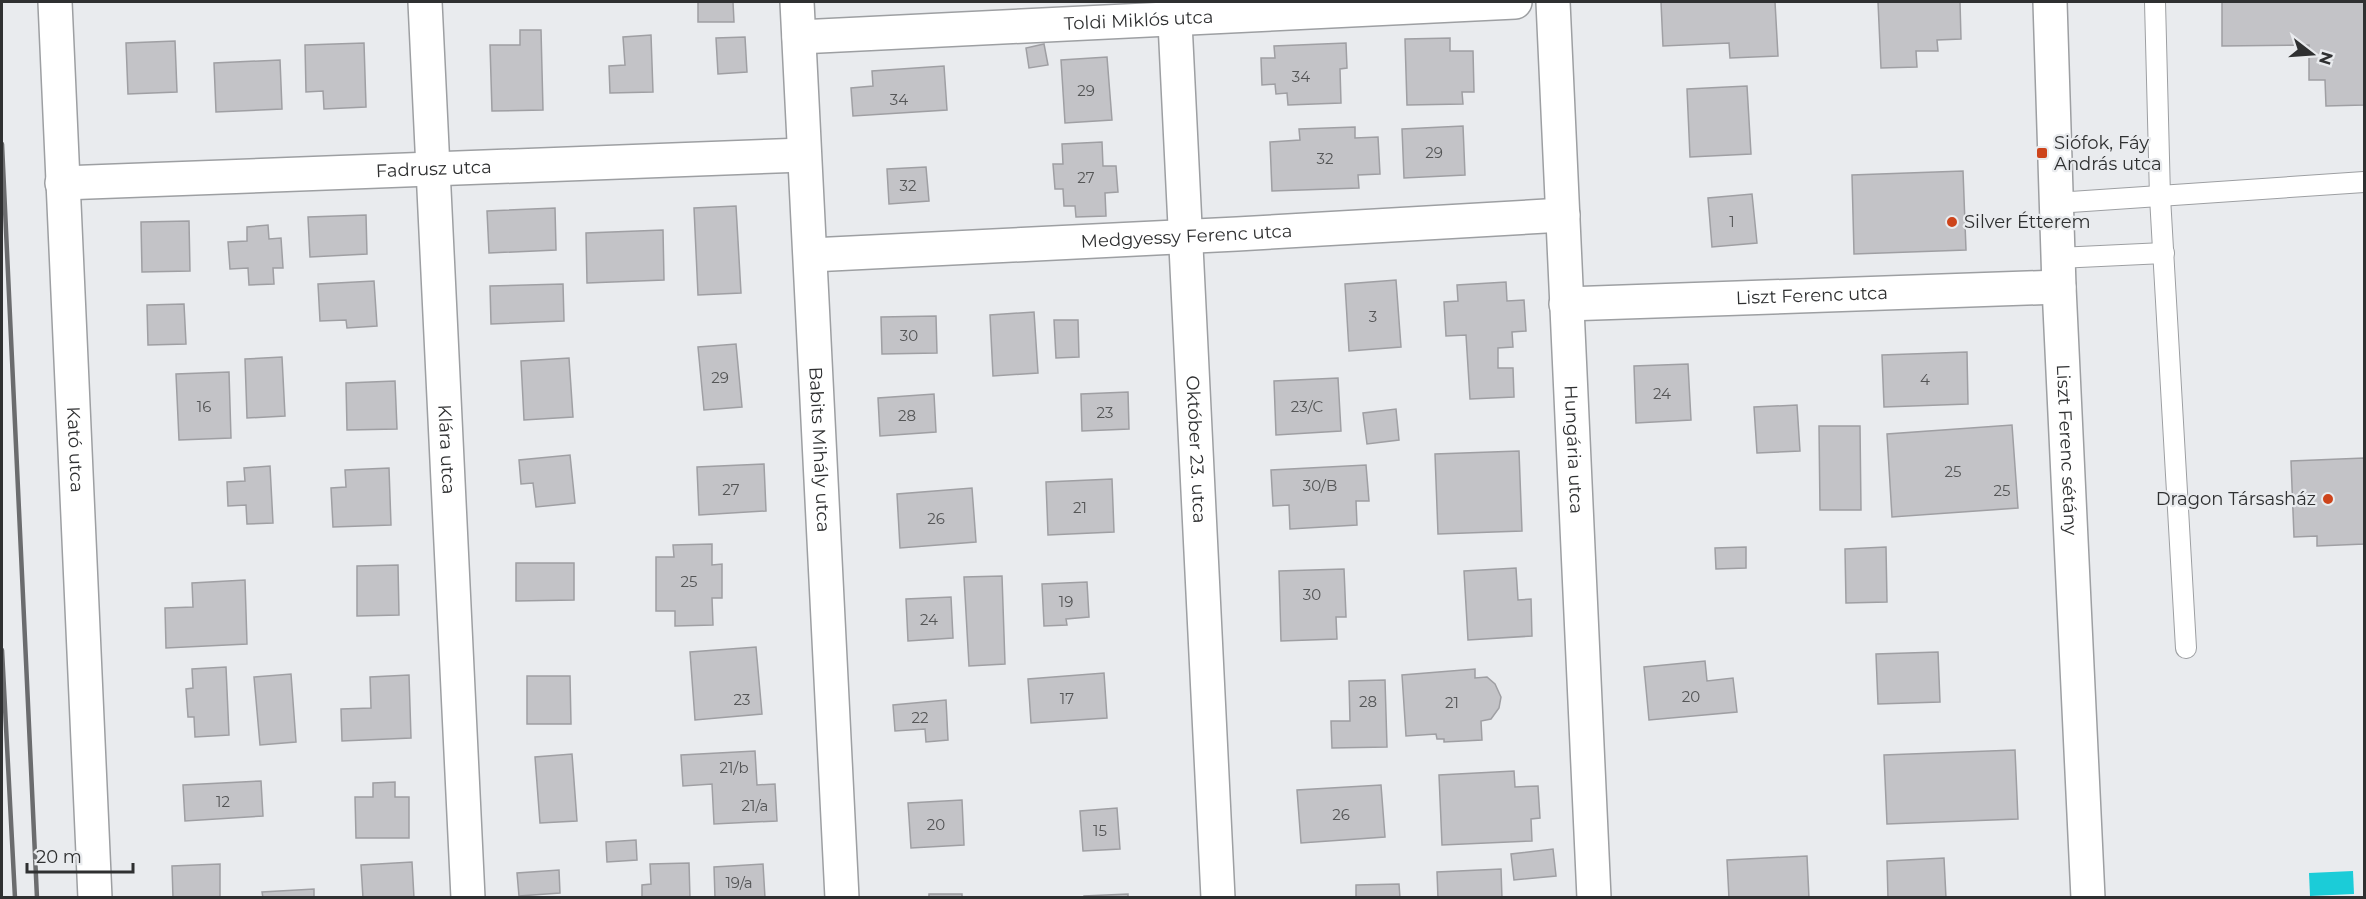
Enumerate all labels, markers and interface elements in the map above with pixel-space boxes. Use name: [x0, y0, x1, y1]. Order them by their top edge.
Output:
street label: Toldi Miklós utca: [1063, 6, 1214, 35]
north arrow: [2282, 24, 2342, 84]
text: N: [2315, 49, 2337, 67]
house number: 34: [1292, 67, 1310, 86]
house number: 29: [1077, 81, 1095, 100]
house number: 34: [890, 90, 908, 109]
place label: Siófok, Fáy András utca: [2054, 132, 2162, 175]
house number: 29: [1425, 143, 1443, 162]
marker: Siófok, Fáy András utca: [2035, 146, 2049, 160]
house number: 32: [1317, 149, 1333, 168]
street label: Fadrusz utca: [375, 156, 492, 182]
house number: 27: [1077, 168, 1095, 187]
house number: 32: [900, 176, 916, 195]
place label: Silver Étterem: [1964, 211, 2091, 233]
house number: 1: [1729, 212, 1735, 231]
marker: Silver Étterem: [1945, 215, 1959, 229]
street label: Medgyessy Ferenc utca: [1080, 220, 1293, 253]
street label: Liszt Ferenc utca: [1735, 282, 1888, 309]
house number: 3: [1369, 307, 1377, 326]
house number: 30: [900, 326, 918, 345]
street label: Liszt Ferenc sétány: [2052, 364, 2082, 536]
street label: Babits Mihály utca: [804, 366, 835, 533]
house number: 29: [711, 368, 729, 387]
house number: 4: [1920, 370, 1930, 389]
street label: Október 23. utca: [1181, 375, 1211, 524]
house number: 24: [1653, 384, 1671, 403]
street label: Hungária utca: [1560, 385, 1587, 514]
house number: 16: [197, 397, 211, 416]
house number: 23/C: [1291, 397, 1324, 416]
house number: 23: [1097, 403, 1113, 422]
street label: Klára utca: [433, 404, 460, 495]
street label: Kató utca: [62, 406, 88, 493]
house number: 28: [898, 406, 916, 425]
house number: 25: [1944, 462, 1962, 481]
house number: 30/B: [1303, 476, 1337, 495]
house number: 27: [722, 480, 740, 499]
house number: 25: [1993, 481, 2011, 500]
place label: Dragon Társasház: [2156, 488, 2316, 510]
marker: Dragon Társasház: [2321, 492, 2335, 506]
house number: 21: [1073, 498, 1087, 517]
house number: 26: [927, 509, 945, 528]
house number: 25: [680, 572, 698, 591]
house number: 30: [1303, 585, 1321, 604]
house number: 19: [1059, 592, 1073, 611]
house number: 24: [920, 610, 938, 629]
house number: 20: [1682, 687, 1700, 706]
house number: 17: [1060, 689, 1074, 708]
house number: 23: [734, 690, 750, 709]
house number: 28: [1359, 692, 1377, 711]
house number: 21: [1445, 693, 1459, 712]
house number: 22: [911, 708, 929, 727]
house number: 21/b: [719, 758, 749, 777]
house number: 12: [216, 792, 230, 811]
house number: 21/a: [742, 796, 768, 815]
house number: 26: [1332, 805, 1350, 824]
house number: 20: [927, 815, 945, 834]
house number: 15: [1093, 821, 1107, 840]
scale bar: [27, 836, 134, 874]
text: 20 m: [36, 846, 82, 868]
house number: 19/a: [725, 873, 753, 892]

